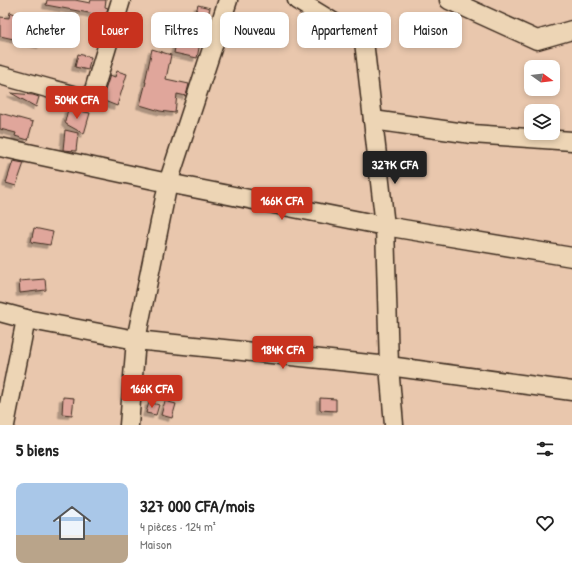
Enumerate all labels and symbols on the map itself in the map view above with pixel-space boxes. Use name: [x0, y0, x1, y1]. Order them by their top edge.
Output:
north arrow: [524, 60, 560, 96]
pin: 504K CFA: [36, 86, 118, 120]
pin: 327K CFA: [354, 151, 436, 185]
pin: 166K CFA: [241, 187, 323, 221]
pin: 184K CFA: [242, 336, 324, 370]
pin: 166K CFA: [111, 375, 193, 409]

